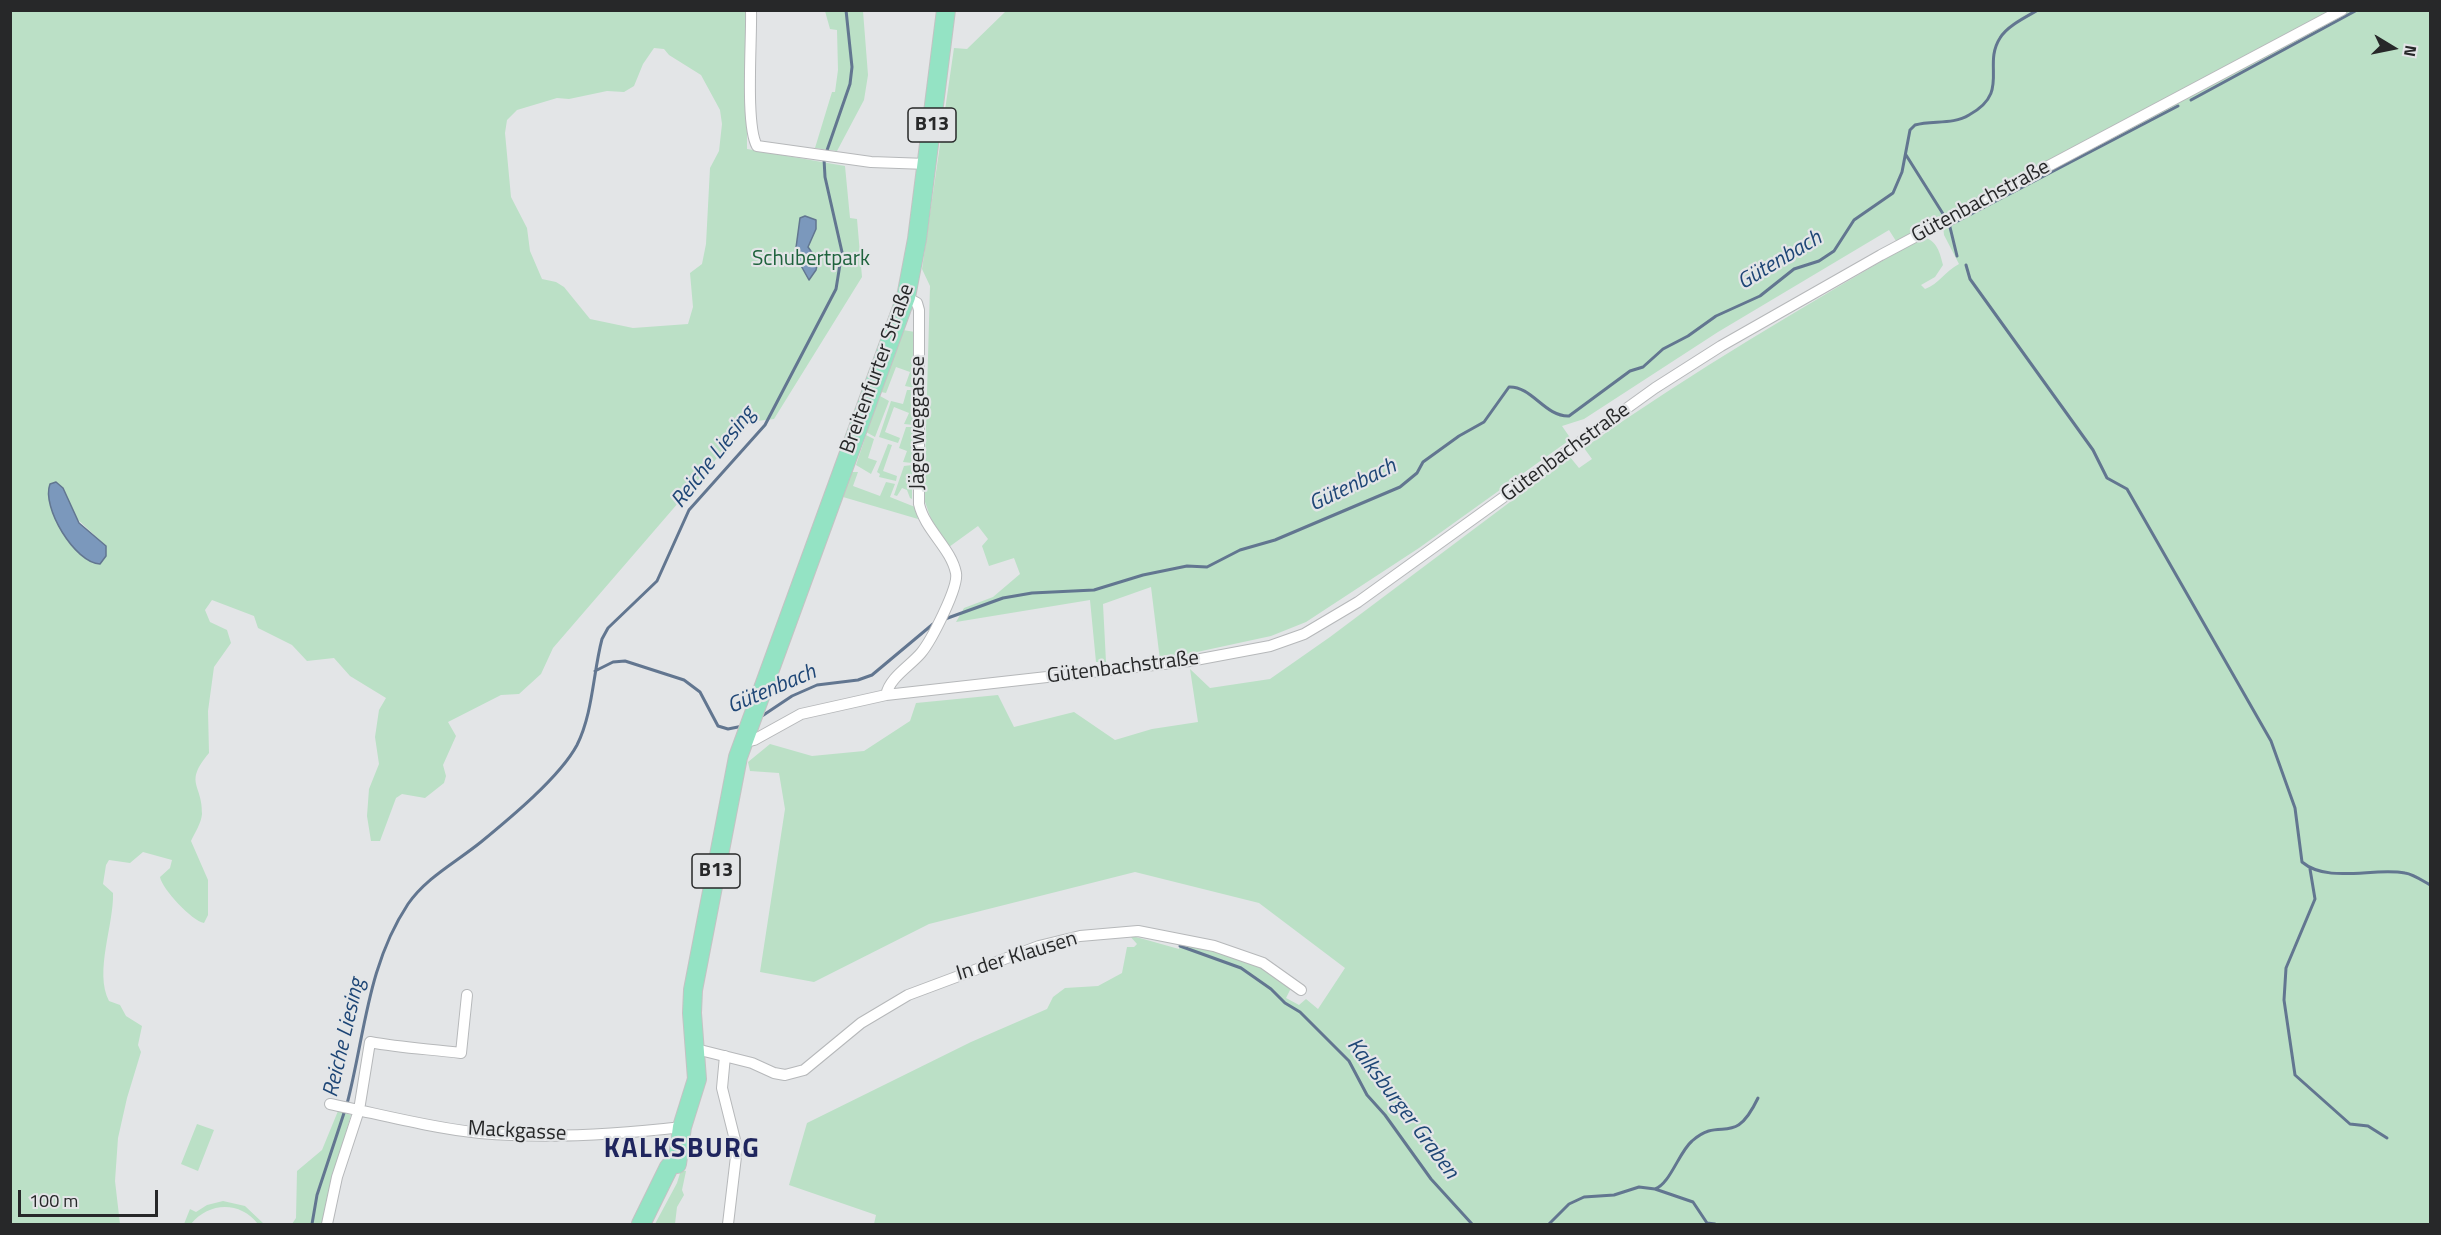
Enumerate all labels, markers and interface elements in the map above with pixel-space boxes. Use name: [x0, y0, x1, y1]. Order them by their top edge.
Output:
north arrow: [2363, 18, 2423, 78]
text: N: [2398, 44, 2424, 59]
road number: B13: [908, 108, 956, 142]
street label: Gütenbachstraße: [1908, 155, 2054, 249]
water label: Gütenbach: [1733, 226, 1827, 296]
park label: Schubertpark: [752, 247, 870, 273]
street label: Breitenfurter Straße: [836, 281, 920, 457]
street label: Jägerweggasse: [906, 356, 932, 490]
street label: Gütenbachstraße: [1497, 398, 1635, 508]
water label: Reiche Liesing: [666, 402, 762, 514]
water label: Gütenbach: [1305, 454, 1401, 518]
street label: Gütenbachstraße: [1046, 646, 1200, 690]
water label: Gütenbach: [724, 660, 820, 720]
road number: B13: [692, 854, 740, 888]
street label: In der Klausen: [954, 927, 1080, 987]
water label: Reiche Liesing: [318, 976, 372, 1100]
water label: Kalksburger Graben: [1340, 1033, 1464, 1185]
street label: Mackgasse: [467, 1117, 567, 1147]
district label: KALKSBURG: [604, 1134, 760, 1166]
scale bar: [21, 1178, 160, 1216]
text: 100 m: [29, 1187, 78, 1214]

